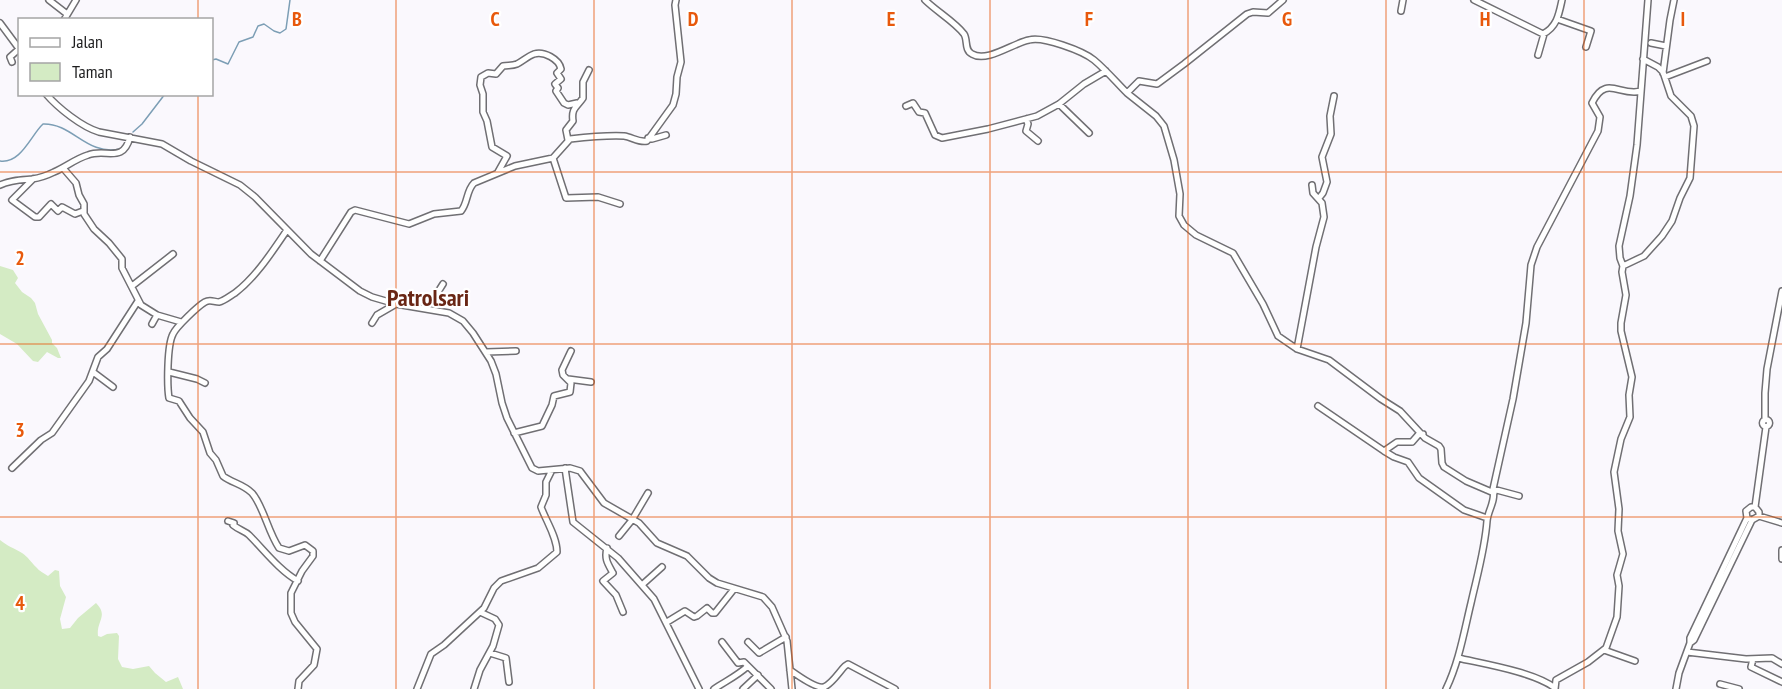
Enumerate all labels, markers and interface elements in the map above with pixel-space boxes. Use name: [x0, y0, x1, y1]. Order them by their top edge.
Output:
text: B: [292, 6, 302, 32]
text: C: [490, 6, 500, 32]
text: D: [688, 6, 699, 32]
text: E: [887, 6, 895, 32]
text: F: [1085, 6, 1093, 32]
text: G: [1282, 6, 1292, 32]
text: H: [1480, 6, 1490, 32]
text: I: [1681, 6, 1685, 32]
legend: [18, 18, 213, 96]
text: Jalan: [71, 30, 103, 53]
text: Taman: [72, 60, 113, 83]
text: 2: [15, 245, 25, 271]
district label: Patrolsari: [387, 282, 469, 313]
text: 3: [15, 417, 25, 443]
text: 4: [15, 590, 25, 616]

